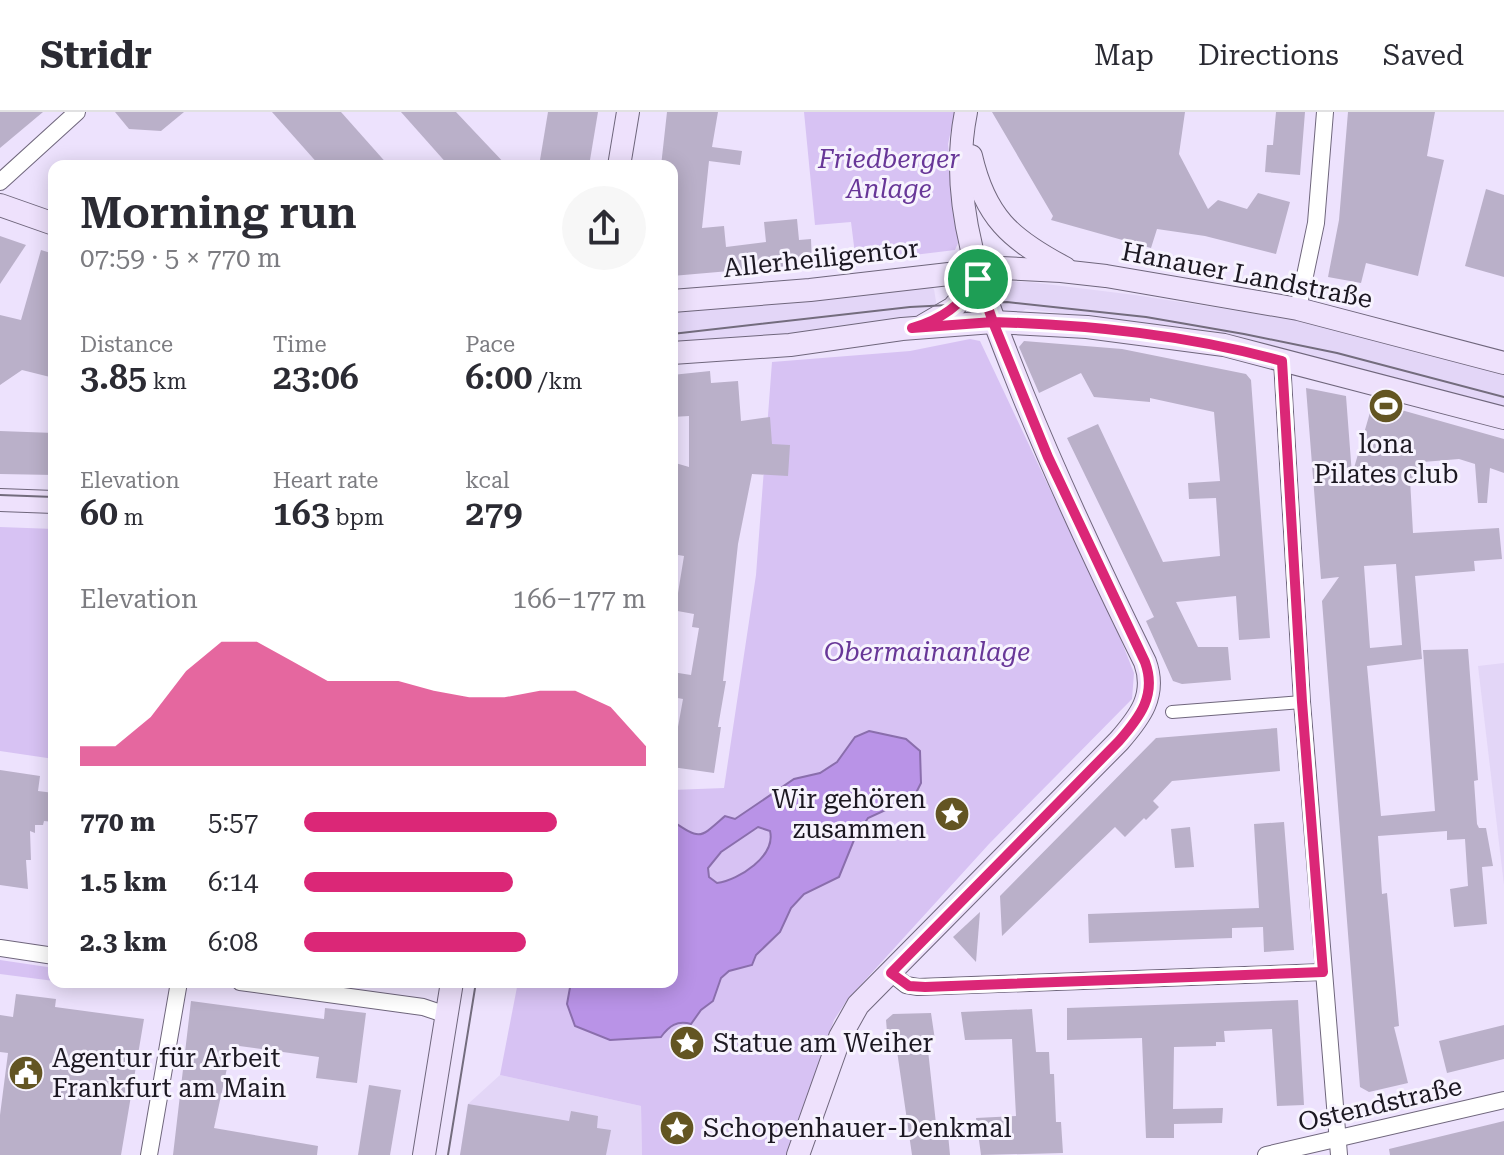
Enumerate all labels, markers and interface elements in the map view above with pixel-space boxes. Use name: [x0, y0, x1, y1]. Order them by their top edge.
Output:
text: Stridr: [40, 33, 152, 77]
text: Map: [1094, 39, 1154, 72]
text: Directions: [1198, 39, 1339, 72]
text: Saved: [1383, 39, 1464, 72]
park label: Friedberger Anlage: [817, 144, 960, 204]
button: share: [562, 186, 646, 270]
text: Morning run: [80, 187, 357, 239]
street label: Allerheiligentor: [722, 233, 921, 283]
street label: Hanauer Landstraße: [1119, 236, 1375, 314]
text: 07:59 · 5 × 770 m: [80, 243, 281, 273]
pin: [944, 245, 1012, 313]
icon: arrive: [956, 257, 1000, 301]
text: Distance: [80, 332, 173, 357]
text: Time: [273, 332, 327, 357]
text: Pace: [465, 332, 515, 357]
text: 3.85: [80, 357, 147, 397]
text: 23:06: [273, 357, 359, 397]
text: 6:00: [465, 357, 532, 397]
text: km: [147, 369, 187, 394]
text: /km: [532, 369, 582, 394]
sports icon: lona Pilates club: [1367, 387, 1405, 425]
place label: lona Pilates club: [1313, 429, 1459, 489]
text: Elevation: [80, 468, 180, 493]
text: Heart rate: [273, 468, 378, 493]
text: kcal: [465, 468, 510, 493]
text: 60: [80, 493, 118, 533]
text: 163: [273, 493, 330, 533]
text: 279: [465, 493, 522, 533]
text: m: [118, 505, 144, 530]
text: bpm: [330, 505, 384, 530]
text: Elevation: [80, 584, 198, 614]
text: 166–177 m: [513, 584, 646, 614]
park label: Obermainanlage: [824, 637, 1030, 667]
place label: Wir gehören zusammen: [772, 784, 926, 844]
place icon: Wir gehören zusammen: [933, 795, 971, 833]
text: 770 m: [80, 807, 155, 837]
text: 5:57: [208, 807, 258, 837]
text: 1.5 km: [80, 867, 167, 897]
text: 6:14: [208, 867, 258, 897]
text: 2.3 km: [80, 927, 167, 957]
text: 6:08: [208, 927, 258, 957]
place icon: Statue am Weiher: [668, 1024, 706, 1062]
place label: Statue am Weiher: [713, 1028, 934, 1058]
place label: Agentur für Arbeit Frankfurt am Main: [52, 1043, 286, 1103]
public building icon: Agentur für Arbeit Frankfurt am Main: [7, 1054, 45, 1092]
street label: Ostendstraße: [1295, 1071, 1465, 1137]
place icon: Schopenhauer-Denkmal: [658, 1109, 696, 1147]
place label: Schopenhauer-Denkmal: [703, 1113, 1011, 1143]

